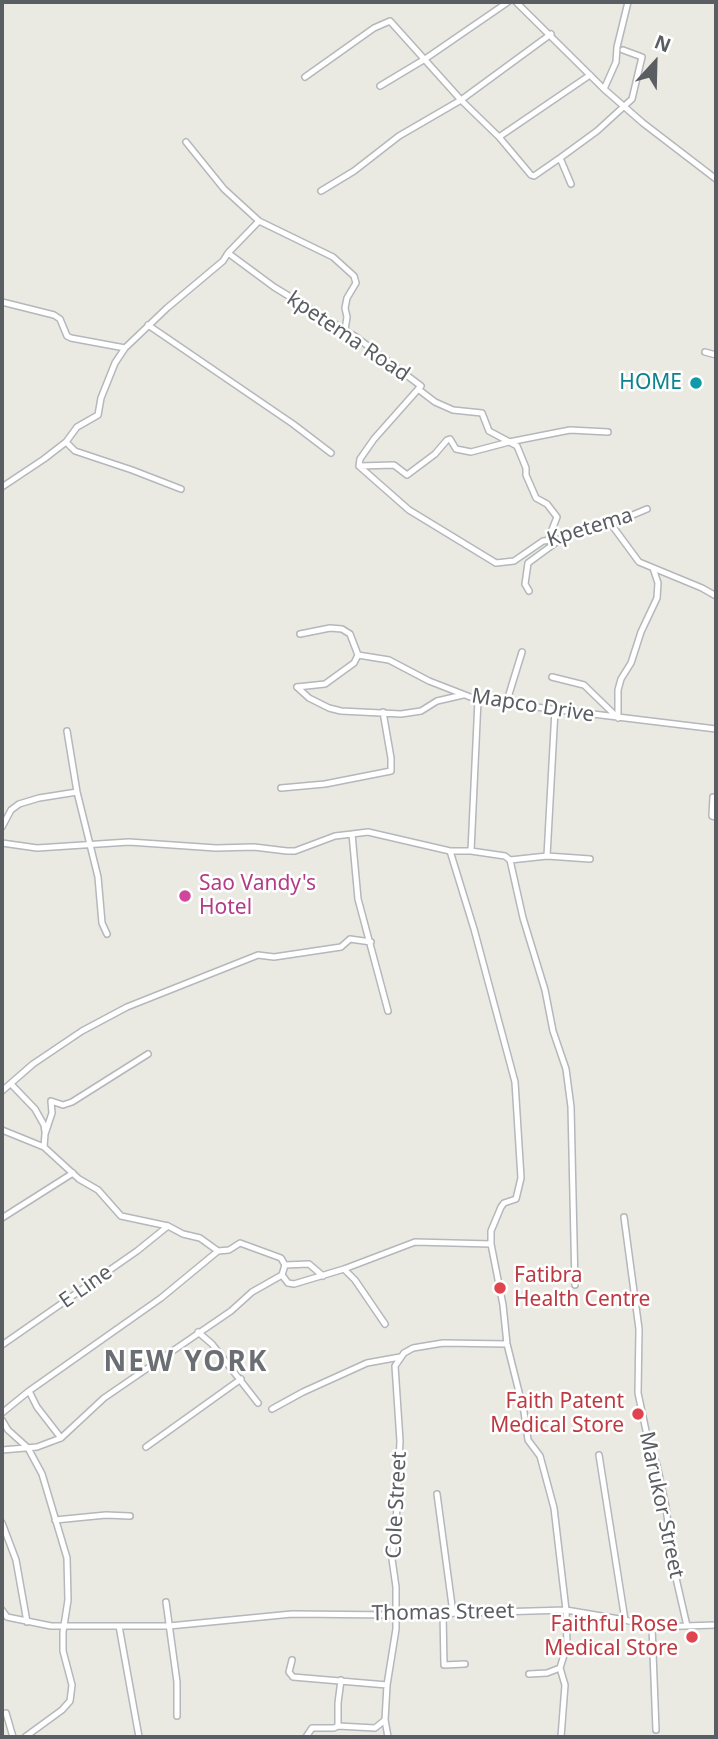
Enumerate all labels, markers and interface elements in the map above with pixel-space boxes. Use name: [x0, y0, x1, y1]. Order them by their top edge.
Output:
north arrow: [620, 28, 690, 98]
text: N: [651, 29, 675, 58]
street label: kpetema Road: [282, 287, 414, 387]
place label: HOME: [619, 370, 682, 396]
marker: HOME: [688, 375, 704, 391]
street label: Kpetema: [544, 503, 636, 553]
street label: Mapco Drive: [470, 684, 596, 728]
place label: Sao Vandy's Hotel: [199, 871, 316, 921]
marker: Sao Vandy's Hotel: [177, 888, 193, 904]
street label: E Line: [55, 1260, 117, 1314]
place label: Fatibra Health Centre: [514, 1263, 650, 1313]
marker: Fatibra Health Centre: [492, 1280, 508, 1296]
district label: NEW YORK: [105, 1346, 267, 1380]
place label: Faith Patent Medical Store: [490, 1389, 624, 1439]
marker: Faith Patent Medical Store: [630, 1406, 646, 1422]
street label: Marukor Street: [633, 1429, 689, 1581]
street label: Cole Street: [382, 1451, 412, 1559]
street label: Thomas Street: [371, 1599, 515, 1627]
place label: Faithful Rose Medical Store: [544, 1612, 678, 1662]
marker: Faithful Rose Medical Store: [684, 1629, 700, 1645]

